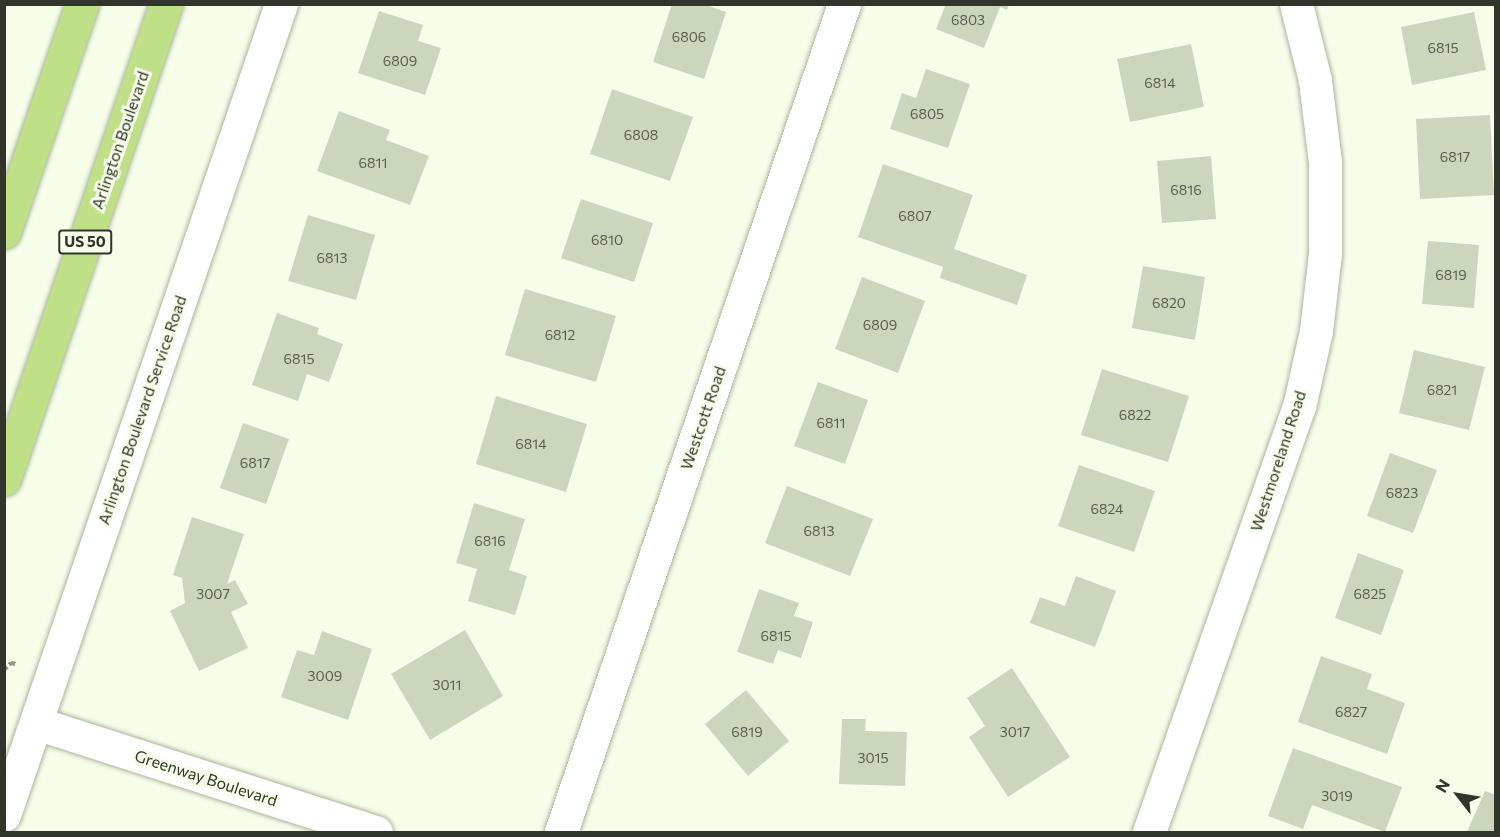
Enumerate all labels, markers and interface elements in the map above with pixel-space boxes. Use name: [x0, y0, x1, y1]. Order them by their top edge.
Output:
house number: 6803: [951, 12, 985, 28]
house number: 6806: [672, 29, 706, 45]
house number: 6815: [1427, 40, 1459, 56]
house number: 6809: [383, 53, 417, 69]
street label: Arlington Boulevard: [87, 69, 153, 211]
house number: 6814: [1144, 75, 1176, 91]
house number: 6805: [910, 106, 944, 122]
house number: 6808: [624, 127, 658, 143]
house number: 6817: [1440, 149, 1470, 165]
house number: 6811: [359, 155, 387, 171]
house number: 6816: [1170, 182, 1202, 198]
house number: 6807: [898, 208, 932, 224]
road number: US 50: [58, 230, 112, 254]
house number: 6810: [591, 232, 623, 248]
house number: 6813: [317, 250, 347, 266]
house number: 6819: [1435, 267, 1467, 283]
street label: Arlington Boulevard Service Road: [94, 293, 190, 527]
house number: 6820: [1152, 295, 1186, 311]
house number: 6809: [863, 317, 897, 333]
house number: 6812: [545, 327, 575, 343]
house number: 6815: [283, 351, 315, 367]
street label: Westcott Road: [676, 364, 730, 472]
house number: 6821: [1427, 382, 1457, 398]
street label: Westmoreland Road: [1246, 388, 1310, 534]
house number: 6822: [1119, 407, 1151, 423]
house number: 6811: [817, 415, 845, 431]
house number: 6814: [515, 436, 547, 452]
house number: 6817: [240, 455, 270, 471]
house number: 6823: [1386, 485, 1418, 501]
house number: 6824: [1091, 501, 1123, 517]
house number: 6813: [804, 523, 834, 539]
house number: 6816: [474, 533, 506, 549]
house number: 3007: [196, 586, 230, 602]
house number: 6825: [1354, 586, 1386, 602]
house number: 6815: [760, 628, 792, 644]
house number: 3009: [308, 668, 342, 684]
house number: 3011: [432, 677, 462, 693]
house number: 6827: [1335, 704, 1367, 720]
house number: 6819: [731, 724, 763, 740]
house number: 3017: [1000, 724, 1030, 740]
street label: Greenway Boulevard: [132, 746, 280, 810]
house number: 3015: [857, 750, 889, 766]
north arrow: [1428, 765, 1488, 825]
text: N: [1431, 775, 1453, 796]
house number: 3019: [1321, 788, 1353, 804]

